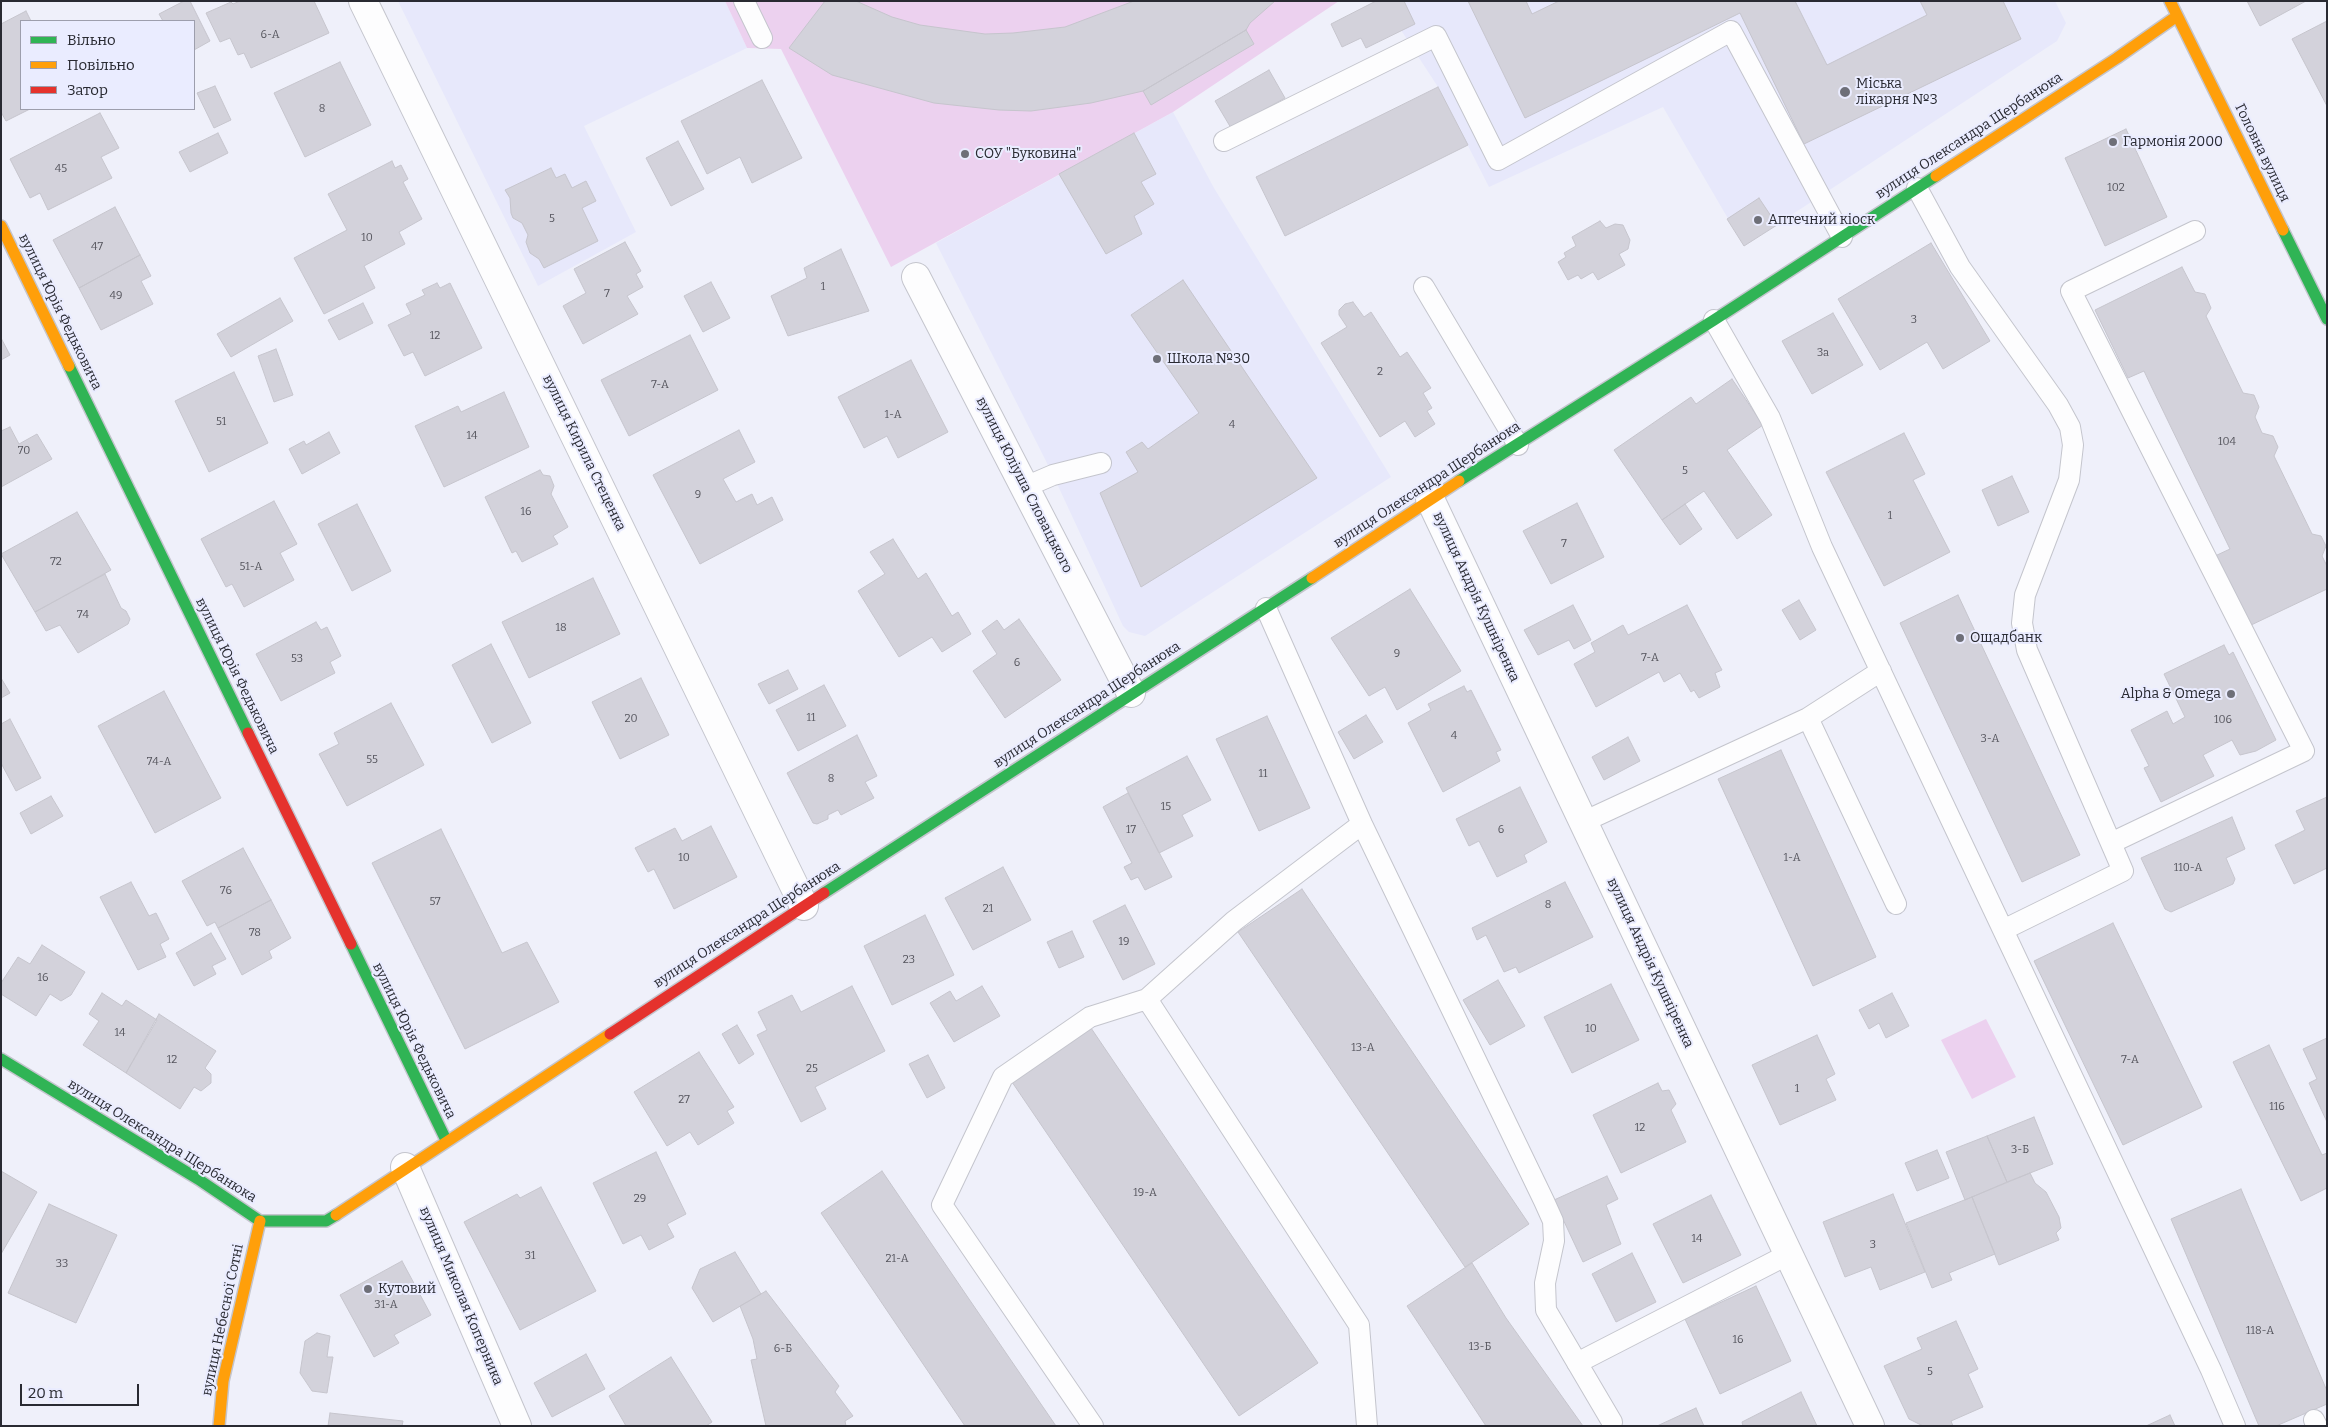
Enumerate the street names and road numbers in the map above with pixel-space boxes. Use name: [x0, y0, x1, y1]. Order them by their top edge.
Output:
street label: вулиця Олександра Щербанюка: [1872, 69, 2066, 203]
street label: Головна вулиця: [2231, 101, 2293, 205]
street label: вулиця Юрія Федьковича: [15, 231, 105, 393]
street label: вулиця Кирила Стеценка: [539, 372, 629, 534]
street label: вулиця Юліуша Словацького: [972, 394, 1076, 576]
street label: вулиця Олександра Щербанюка: [1330, 418, 1524, 552]
street label: вулиця Андрія Кушніренка: [1429, 509, 1523, 685]
street label: вулиця Юрія Федьковича: [192, 595, 282, 757]
street label: вулиця Олександра Щербанюка: [990, 638, 1184, 772]
street label: вулиця Олександра Щербанюка: [650, 858, 844, 992]
street label: вулиця Андрія Кушніренка: [1603, 875, 1697, 1051]
street label: вулиця Юрія Федьковича: [369, 960, 459, 1122]
street label: вулиця Олександра Щербанюка: [65, 1076, 259, 1206]
street label: вулиця Миколая Коперника: [416, 1204, 506, 1388]
street label: вулиця Небесної Сотні: [199, 1243, 247, 1397]

